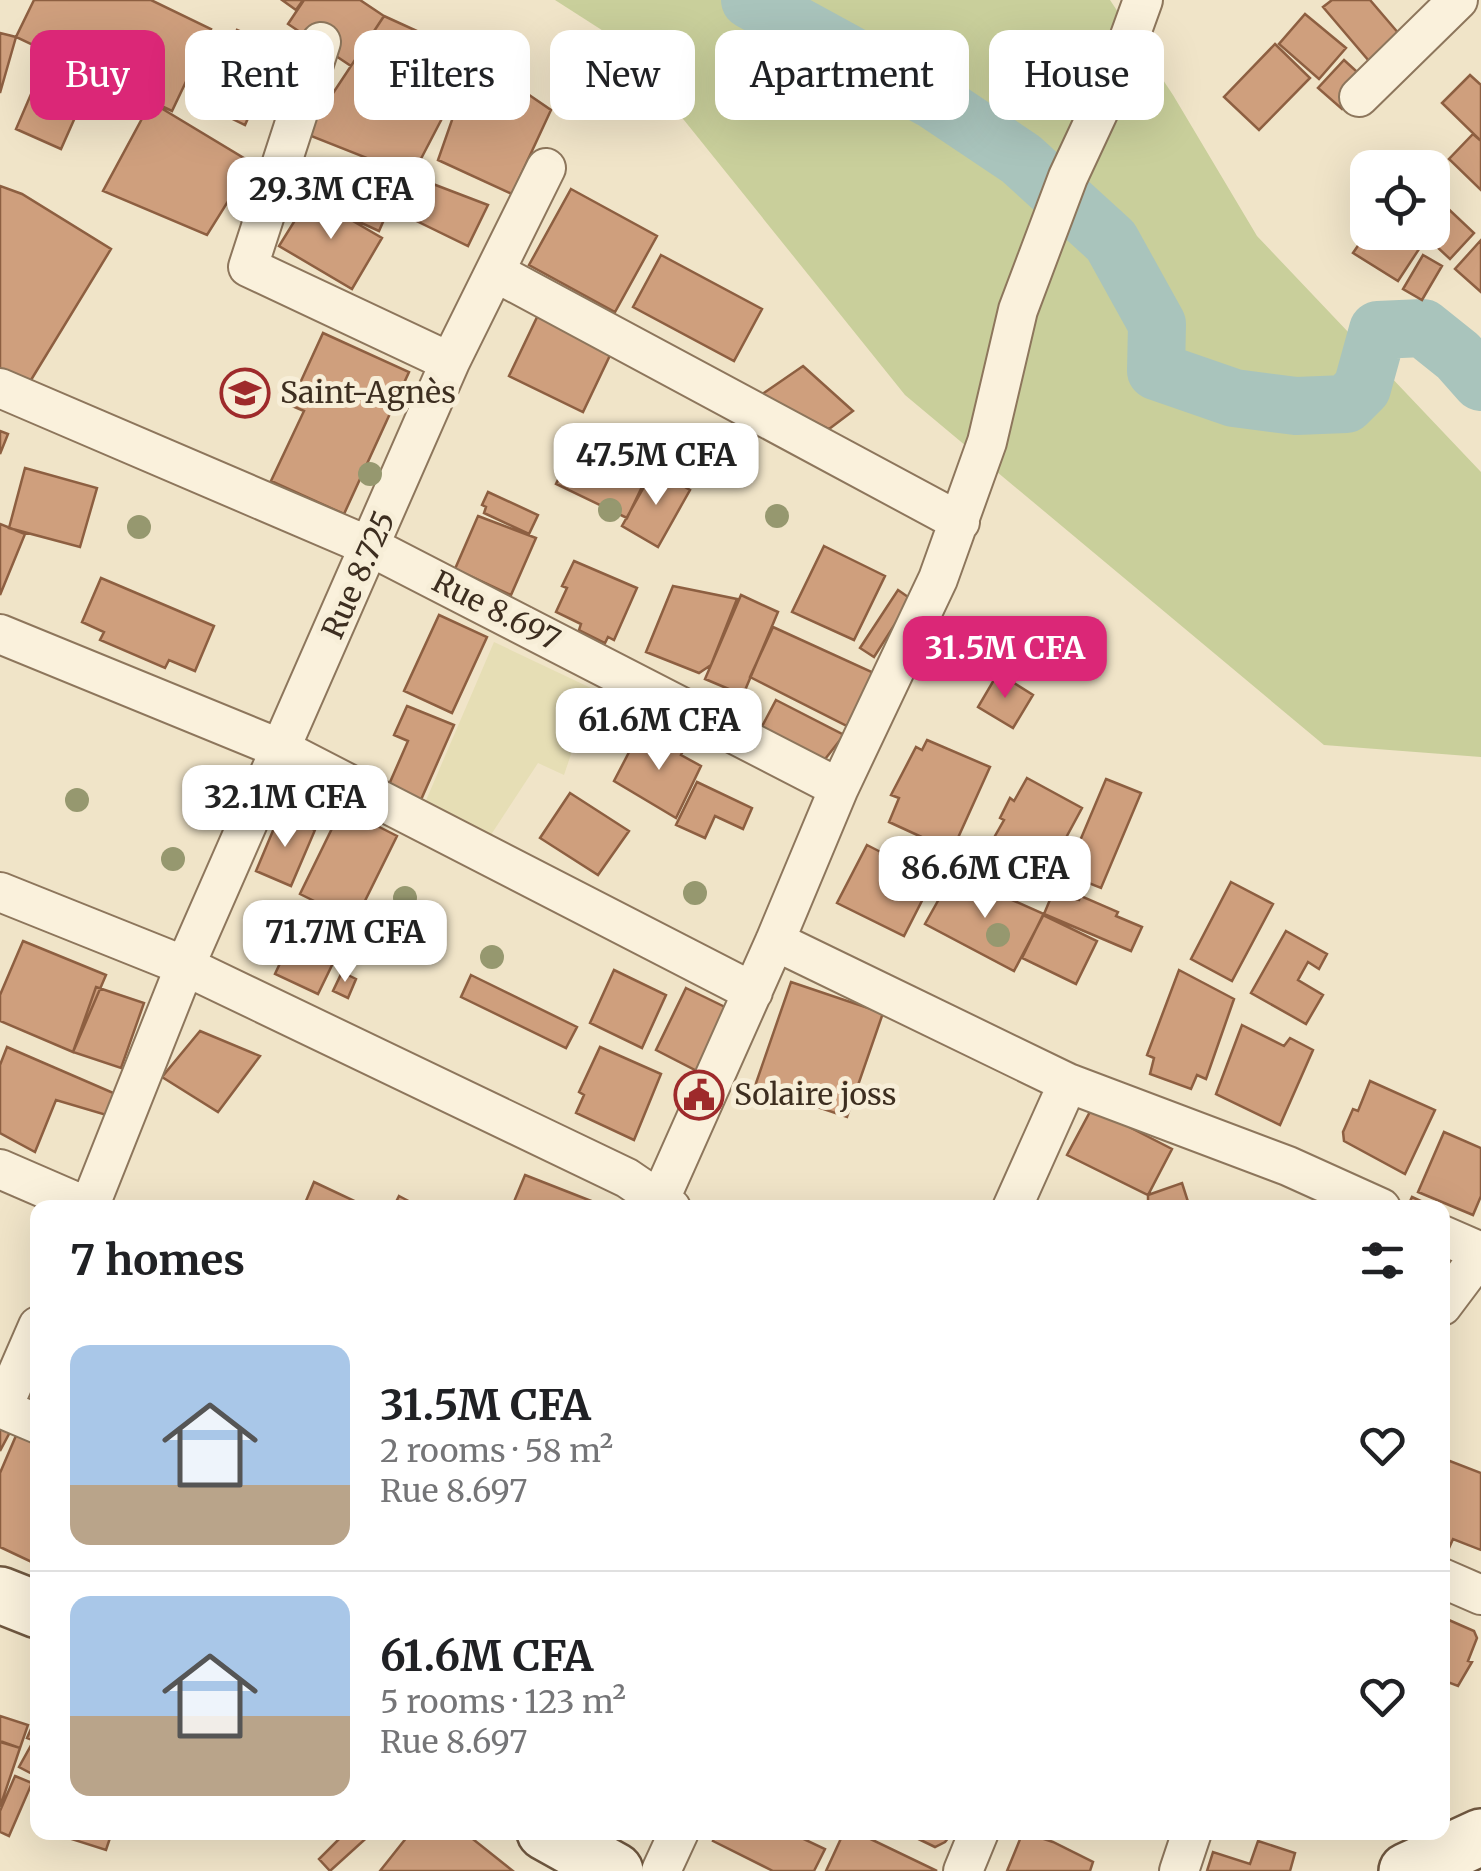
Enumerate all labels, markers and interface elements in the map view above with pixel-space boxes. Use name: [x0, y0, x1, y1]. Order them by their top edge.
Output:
chip: Buy: [30, 30, 165, 120]
chip: Rent: [185, 30, 334, 120]
chip: Filters: [354, 30, 530, 120]
chip: New: [550, 30, 695, 120]
chip: Apartment: [715, 30, 969, 120]
chip: House: [989, 30, 1164, 120]
map controls: [1350, 150, 1450, 250]
button: locate: [1350, 150, 1450, 250]
pin: 29.3M CFA: [217, 157, 445, 242]
text: 29.3M CFA: [249, 169, 413, 209]
school or university icon: Saint-Agnès: [219, 367, 271, 419]
place label: Saint-Agnès: [280, 373, 456, 411]
pin: 47.5M CFA: [542, 423, 770, 508]
text: 47.5M CFA: [576, 435, 736, 475]
street label: Rue 8.725: [313, 505, 403, 644]
street label: Rue 8.697: [426, 562, 567, 658]
pin: 31.5M CFA: [891, 616, 1119, 701]
text: 31.5M CFA: [925, 628, 1085, 668]
pin: 61.6M CFA: [545, 688, 773, 773]
text: 61.6M CFA: [578, 700, 740, 740]
pin: 32.1M CFA: [171, 765, 399, 850]
text: 32.1M CFA: [204, 777, 366, 817]
pin: 86.6M CFA: [871, 836, 1099, 921]
text: 86.6M CFA: [901, 848, 1069, 888]
pin: 71.7M CFA: [231, 900, 459, 985]
text: 71.7M CFA: [265, 912, 425, 952]
public building icon: Solaire joss: [673, 1069, 725, 1121]
place label: Solaire joss: [734, 1075, 897, 1113]
icon: filters: [1355, 1233, 1410, 1288]
text: 7 homes: [70, 1234, 245, 1286]
text: 31.5M CFA: [380, 1379, 591, 1431]
icon: home: [150, 1385, 270, 1505]
icon: heart: [1355, 1418, 1410, 1473]
text: 2 rooms · 58 m²: [380, 1431, 613, 1471]
text: Rue 8.697: [380, 1471, 528, 1511]
text: 61.6M CFA: [380, 1630, 593, 1682]
icon: home: [150, 1636, 270, 1756]
icon: heart: [1355, 1669, 1410, 1724]
text: 5 rooms · 123 m²: [380, 1682, 626, 1722]
text: Rue 8.697: [380, 1722, 528, 1762]

